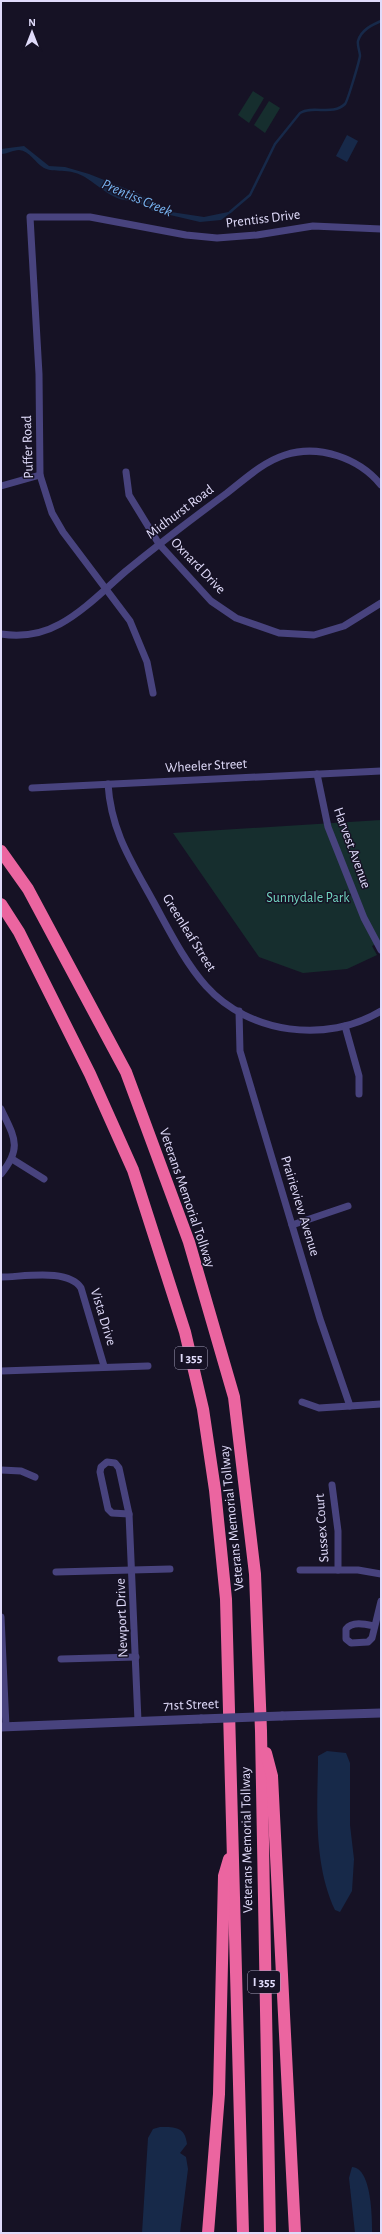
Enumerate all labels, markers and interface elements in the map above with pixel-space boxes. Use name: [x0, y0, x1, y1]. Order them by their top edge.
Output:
north arrow: [12, 12, 52, 52]
text: N: [28, 17, 36, 28]
water label: Prentiss Creek: [100, 176, 175, 220]
street label: Prentiss Drive: [225, 207, 301, 231]
street label: Puffer Road: [20, 415, 36, 479]
street label: Midhurst Road: [144, 482, 216, 542]
street label: Oxnard Drive: [168, 535, 228, 597]
street label: Wheeler Street: [165, 757, 248, 775]
street label: Harvest Avenue: [331, 806, 373, 890]
park label: Sunnydale Park: [266, 891, 350, 905]
street label: Greenleaf Street: [160, 892, 219, 975]
street label: Veterans Memorial Tollway: [157, 1127, 217, 1269]
street label: Prairieview Avenue: [278, 1154, 322, 1258]
street label: Vista Drive: [88, 1287, 118, 1347]
road number: I 355: [175, 1347, 207, 1369]
street label: Veterans Memorial Tollway: [217, 1444, 247, 1592]
street label: Sussex Court: [313, 1493, 331, 1563]
street label: Newport Drive: [114, 1578, 130, 1658]
street label: 71st Street: [163, 1697, 220, 1713]
street label: Veterans Memorial Tollway: [239, 1767, 255, 1913]
road number: I 355: [248, 1971, 280, 1993]

